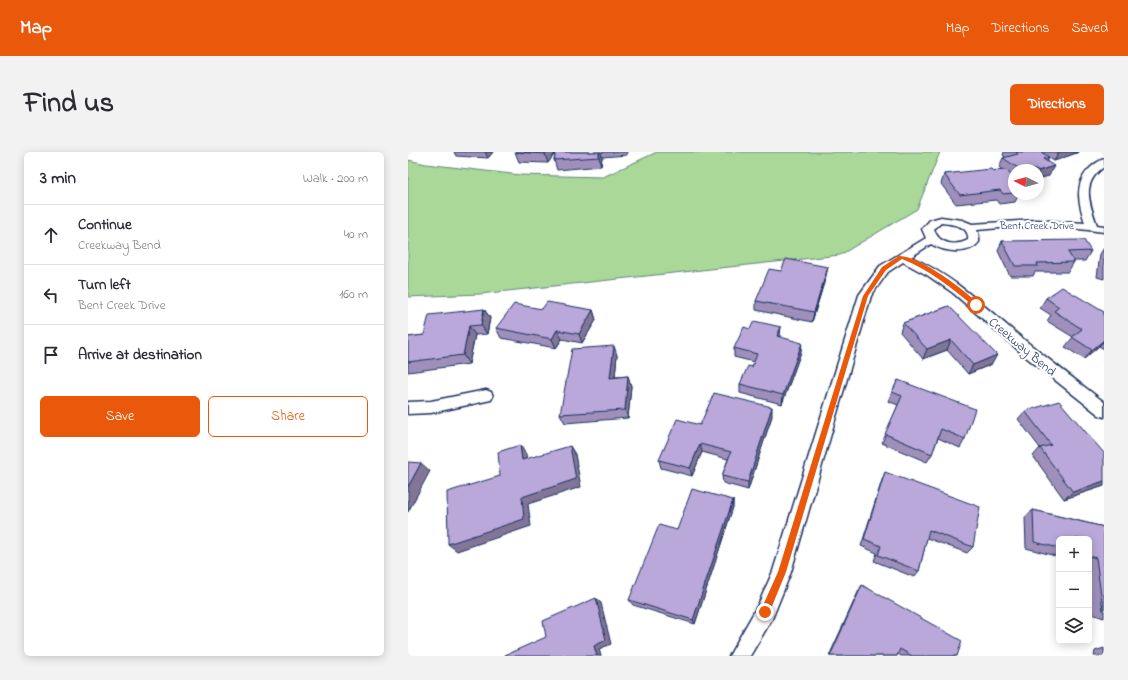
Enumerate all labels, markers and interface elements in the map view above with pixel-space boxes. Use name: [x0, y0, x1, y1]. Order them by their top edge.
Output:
text: Map: [20, 15, 52, 42]
text: Map: [946, 18, 969, 39]
text: Directions: [991, 18, 1049, 39]
text: Saved: [1071, 18, 1108, 39]
text: Find us: [24, 84, 114, 125]
button: Directions: [1010, 84, 1104, 125]
north arrow: [1008, 164, 1044, 200]
text: 3 min: [40, 166, 76, 191]
text: Walk · 200 m: [303, 169, 368, 188]
text: Continue: [78, 214, 132, 236]
street label: Bent Creek Drive: [999, 218, 1074, 234]
icon: ahead: [40, 224, 62, 246]
text: 40 m: [344, 225, 368, 244]
text: Creekway Bend: [78, 236, 161, 255]
text: Turn left: [78, 274, 131, 296]
icon: left: [40, 284, 62, 306]
text: 160 m: [339, 285, 368, 304]
text: Bent Creek Drive: [78, 296, 166, 315]
route start: [967, 296, 985, 314]
street label: Creekway Bend: [984, 313, 1060, 382]
icon: arrive: [40, 344, 62, 366]
text: Arrive at destination: [78, 344, 202, 366]
button: Save: [40, 396, 200, 437]
button: Share: [208, 396, 368, 437]
map controls: [1056, 536, 1092, 644]
button: +: [1056, 536, 1092, 572]
button: −: [1056, 572, 1092, 608]
route end: [756, 603, 774, 621]
button: layers: [1056, 608, 1092, 644]

